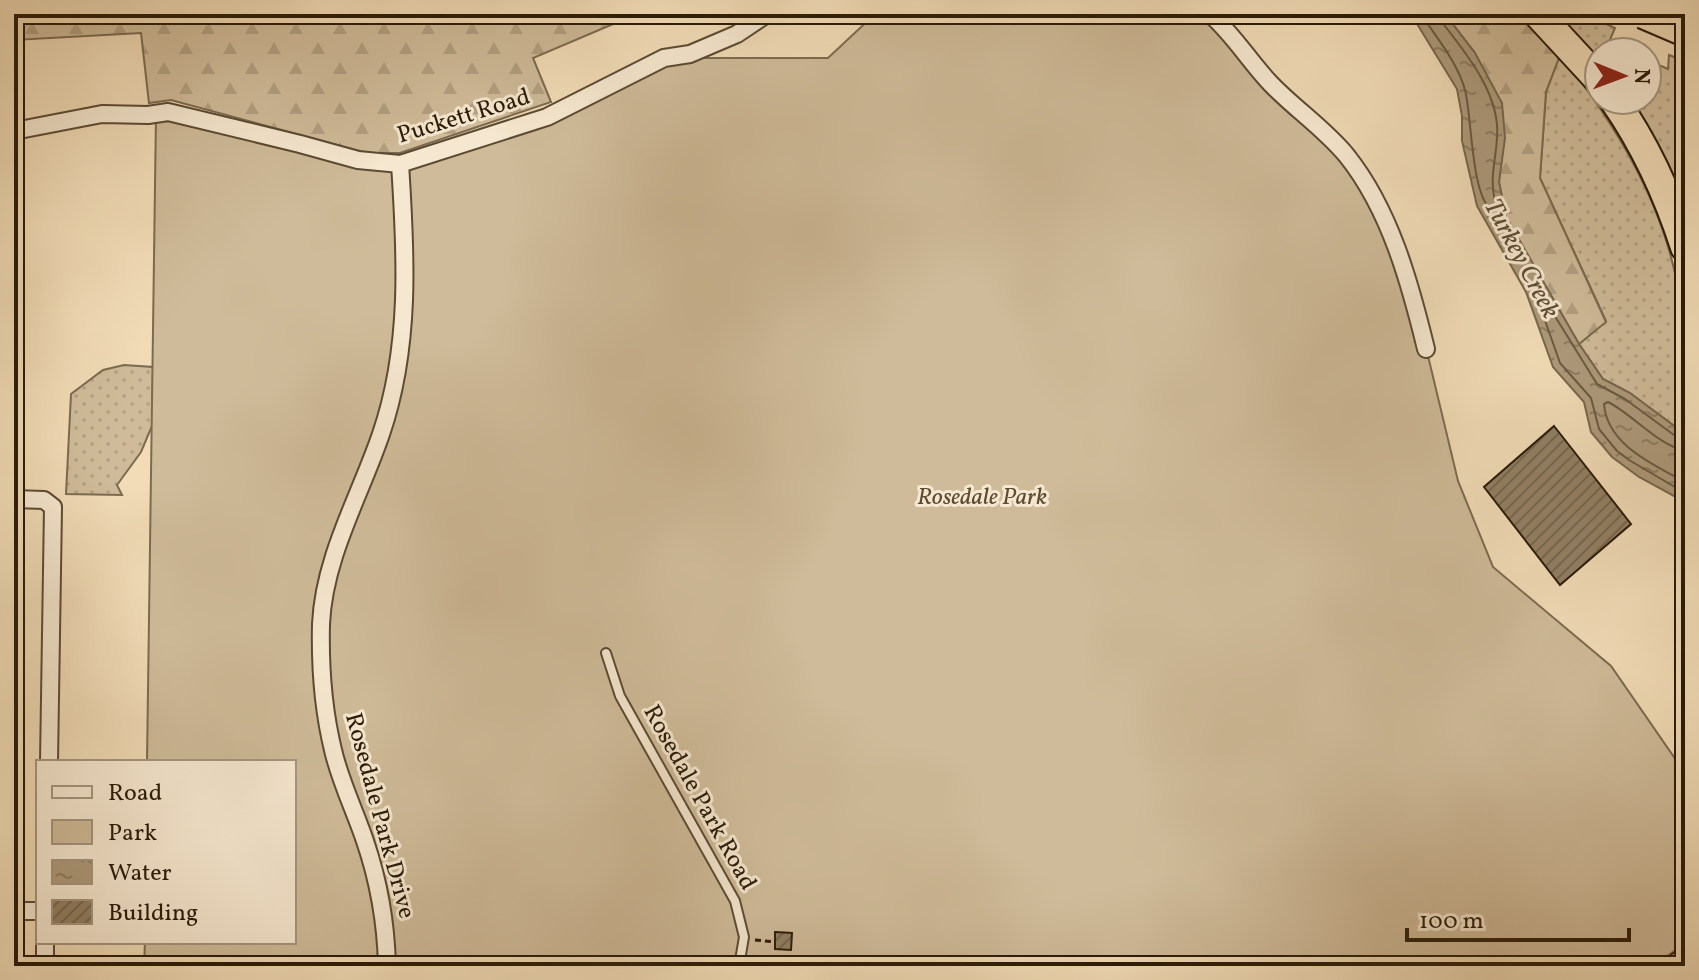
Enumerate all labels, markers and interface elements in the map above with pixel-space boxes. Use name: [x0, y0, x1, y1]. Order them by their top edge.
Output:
north arrow: [1583, 36, 1663, 116]
text: N: [1625, 68, 1656, 85]
street label: Puckett Road: [393, 81, 535, 153]
water label: Turkey Creek: [1474, 193, 1568, 325]
park label: Rosedale Park: [917, 481, 1047, 515]
street label: Rosedale Park Road: [634, 699, 764, 897]
street label: Rosedale Park Drive: [335, 709, 423, 923]
legend: [36, 760, 296, 944]
text: Road: [108, 777, 162, 811]
text: Park: [108, 817, 157, 851]
text: Water: [108, 857, 172, 891]
scale bar: [1407, 892, 1629, 942]
text: Building: [108, 897, 198, 931]
text: 100 m: [1419, 905, 1484, 939]

